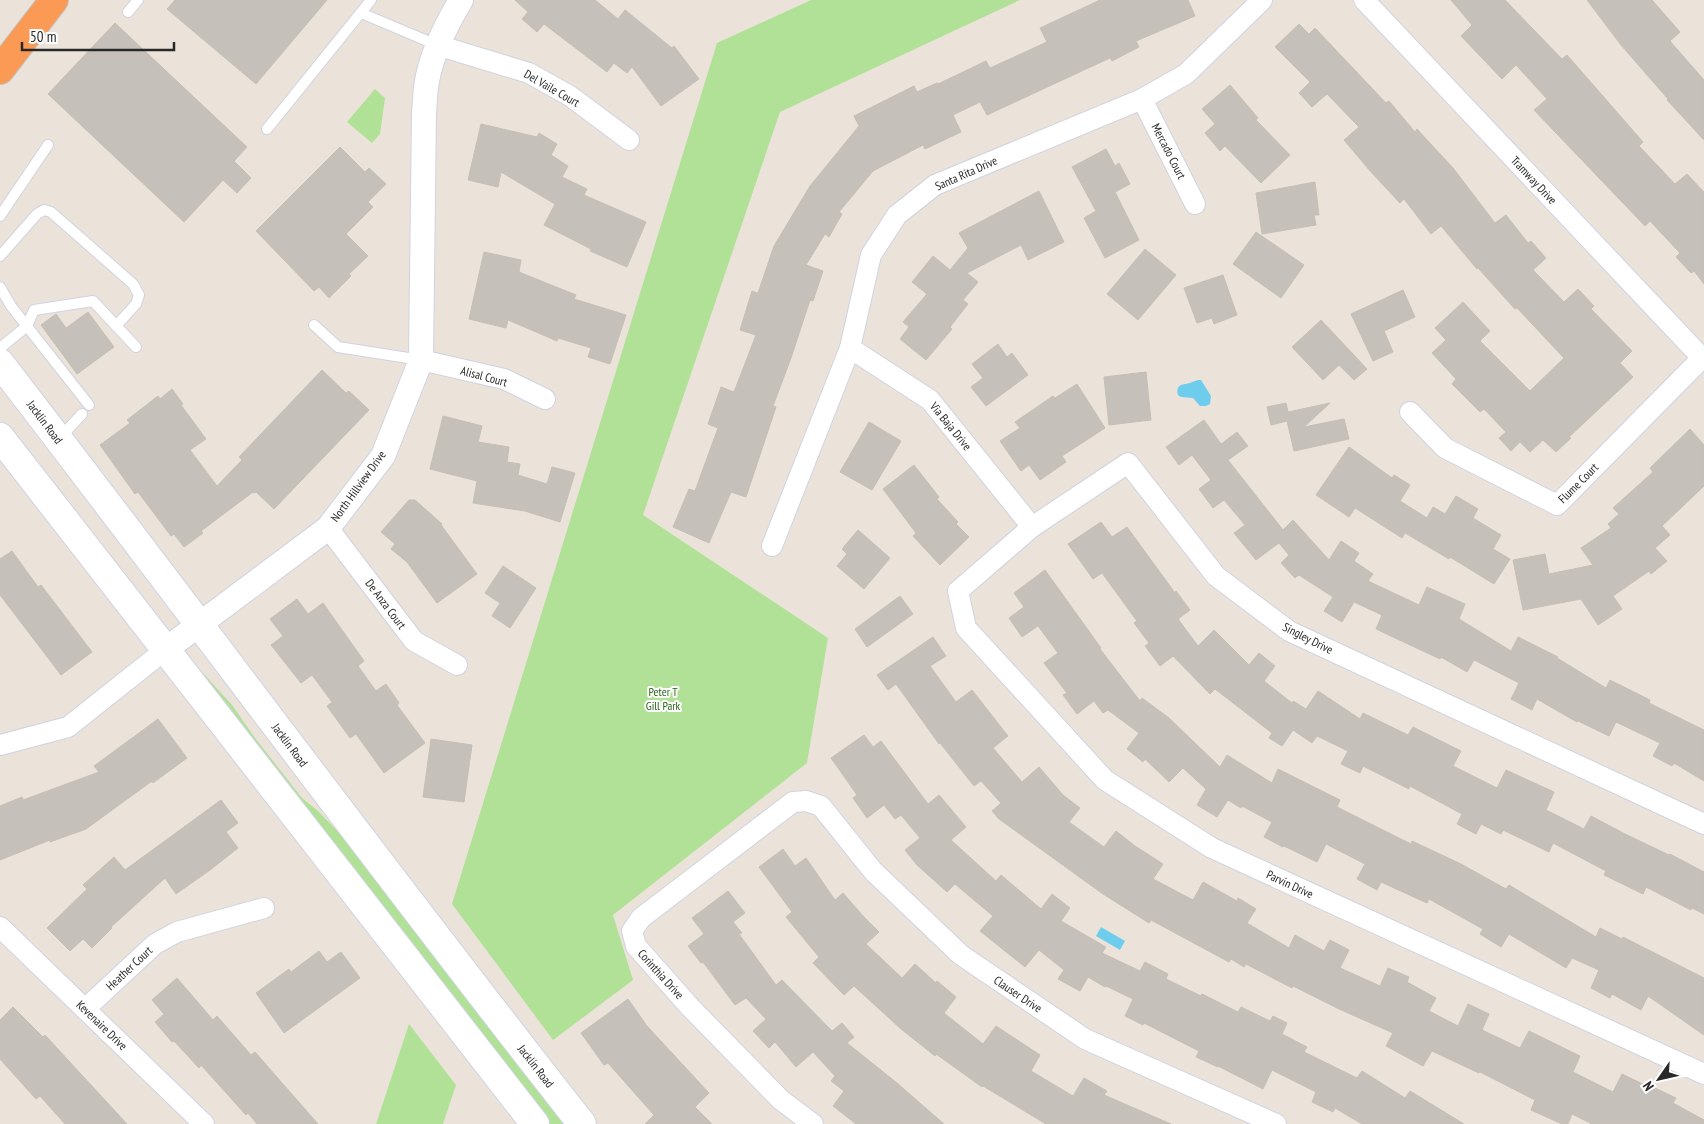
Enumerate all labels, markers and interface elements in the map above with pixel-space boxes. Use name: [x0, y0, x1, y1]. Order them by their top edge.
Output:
scale bar: [22, 20, 175, 52]
text: 50 m: [30, 27, 56, 46]
street label: Del Vaile Court: [522, 66, 583, 110]
street label: Mercado Court: [1149, 121, 1190, 182]
street label: Santa Rita Drive: [932, 153, 1000, 193]
street label: Tramway Drive: [1508, 153, 1560, 207]
street label: Alisal Court: [459, 363, 510, 390]
street label: Jacklin Road: [23, 397, 66, 447]
street label: Via Baja Drive: [926, 398, 975, 453]
street label: North Hillview Drive: [327, 447, 389, 525]
street label: Flume Court: [1555, 459, 1602, 506]
street label: De Anza Court: [362, 576, 410, 632]
street label: Singley Drive: [1280, 619, 1336, 657]
park label: Peter T Gill Park: [646, 684, 681, 713]
street label: Jacklin Road: [268, 720, 311, 770]
street label: Parvin Drive: [1264, 867, 1316, 901]
street label: Heather Court: [103, 942, 156, 993]
street label: Corinthia Drive: [635, 946, 687, 1002]
street label: Clauser Drive: [991, 972, 1045, 1016]
street label: Kevenaire Drive: [73, 997, 131, 1053]
street label: Jacklin Road: [514, 1041, 557, 1090]
north arrow: [1634, 1054, 1684, 1104]
text: N: [1639, 1078, 1658, 1094]

